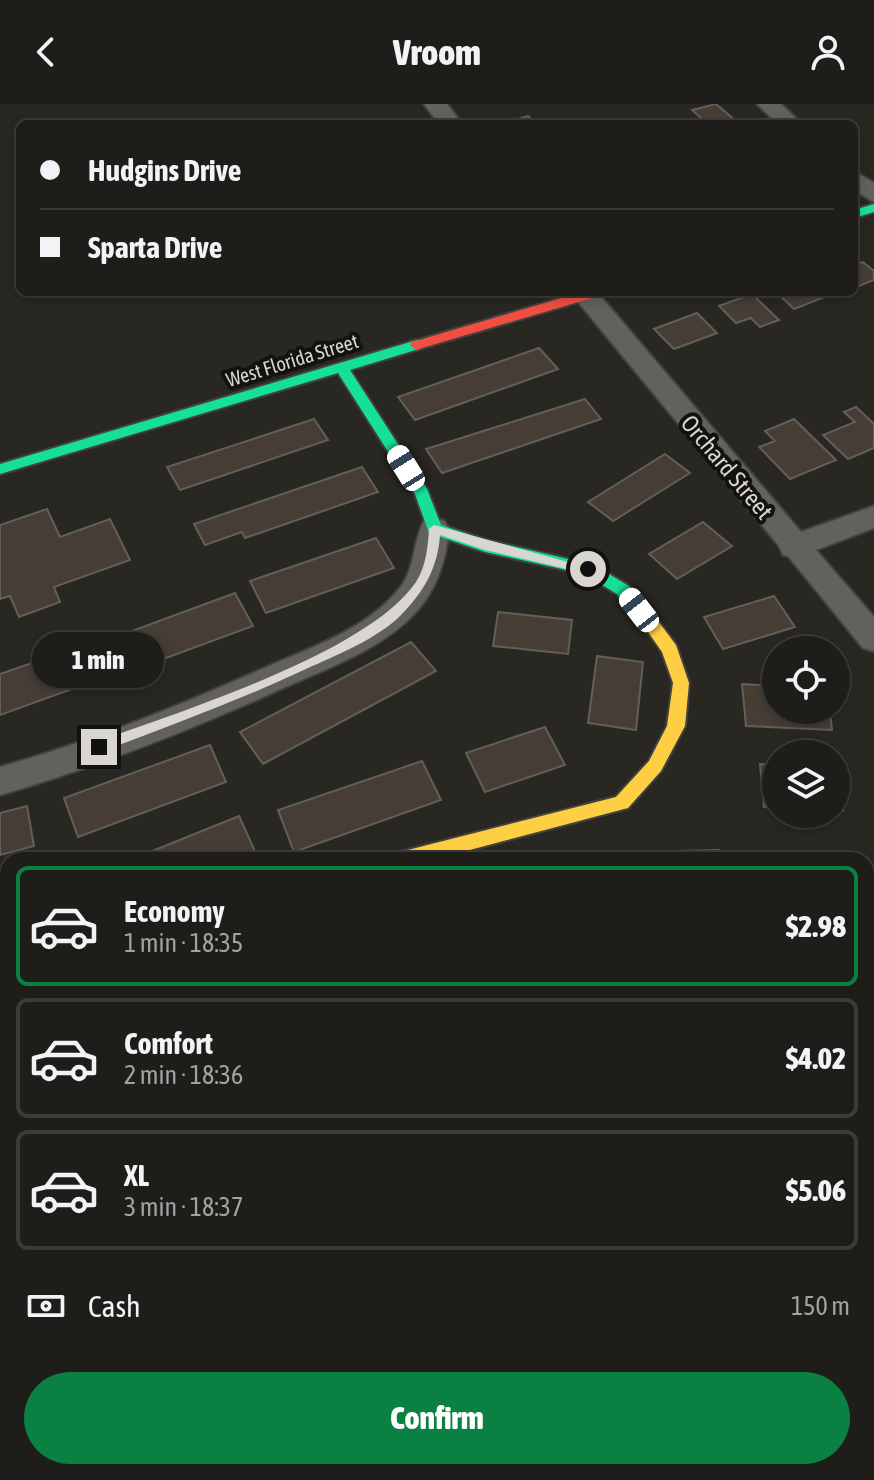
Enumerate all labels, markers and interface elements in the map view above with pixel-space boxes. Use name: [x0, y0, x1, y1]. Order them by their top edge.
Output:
icon: back: [24, 30, 68, 74]
icon: person: [806, 30, 850, 74]
text: Vroom: [393, 31, 481, 73]
text: Hudgins Drive: [88, 153, 241, 187]
text: Sparta Drive: [88, 230, 222, 264]
street label: West Florida Street: [223, 329, 361, 391]
street label: Orchard Street: [676, 410, 778, 524]
car: [383, 441, 429, 495]
route start: [570, 551, 606, 587]
car: [615, 584, 663, 636]
callout: 1 min: [33, 631, 165, 687]
map controls: [762, 636, 850, 828]
button: locate: [762, 636, 850, 724]
text: 1 min: [71, 645, 125, 675]
route end: [81, 729, 117, 765]
button: layers: [762, 740, 850, 828]
icon: car: [28, 890, 100, 962]
text: Economy: [124, 894, 225, 928]
text: $2.98: [786, 909, 846, 943]
text: 1 min · 18:35: [124, 928, 243, 958]
icon: car: [28, 1022, 100, 1094]
text: Comfort: [124, 1026, 213, 1060]
text: $4.02: [786, 1041, 846, 1075]
text: 2 min · 18:36: [124, 1060, 243, 1090]
icon: car: [28, 1154, 100, 1226]
text: XL: [124, 1158, 149, 1192]
text: $5.06: [786, 1173, 846, 1207]
text: 3 min · 18:37: [124, 1192, 243, 1222]
icon: cash: [24, 1284, 68, 1328]
text: Cash: [88, 1289, 141, 1323]
text: 150 m: [791, 1291, 850, 1321]
button: Confirm: [24, 1372, 850, 1464]

